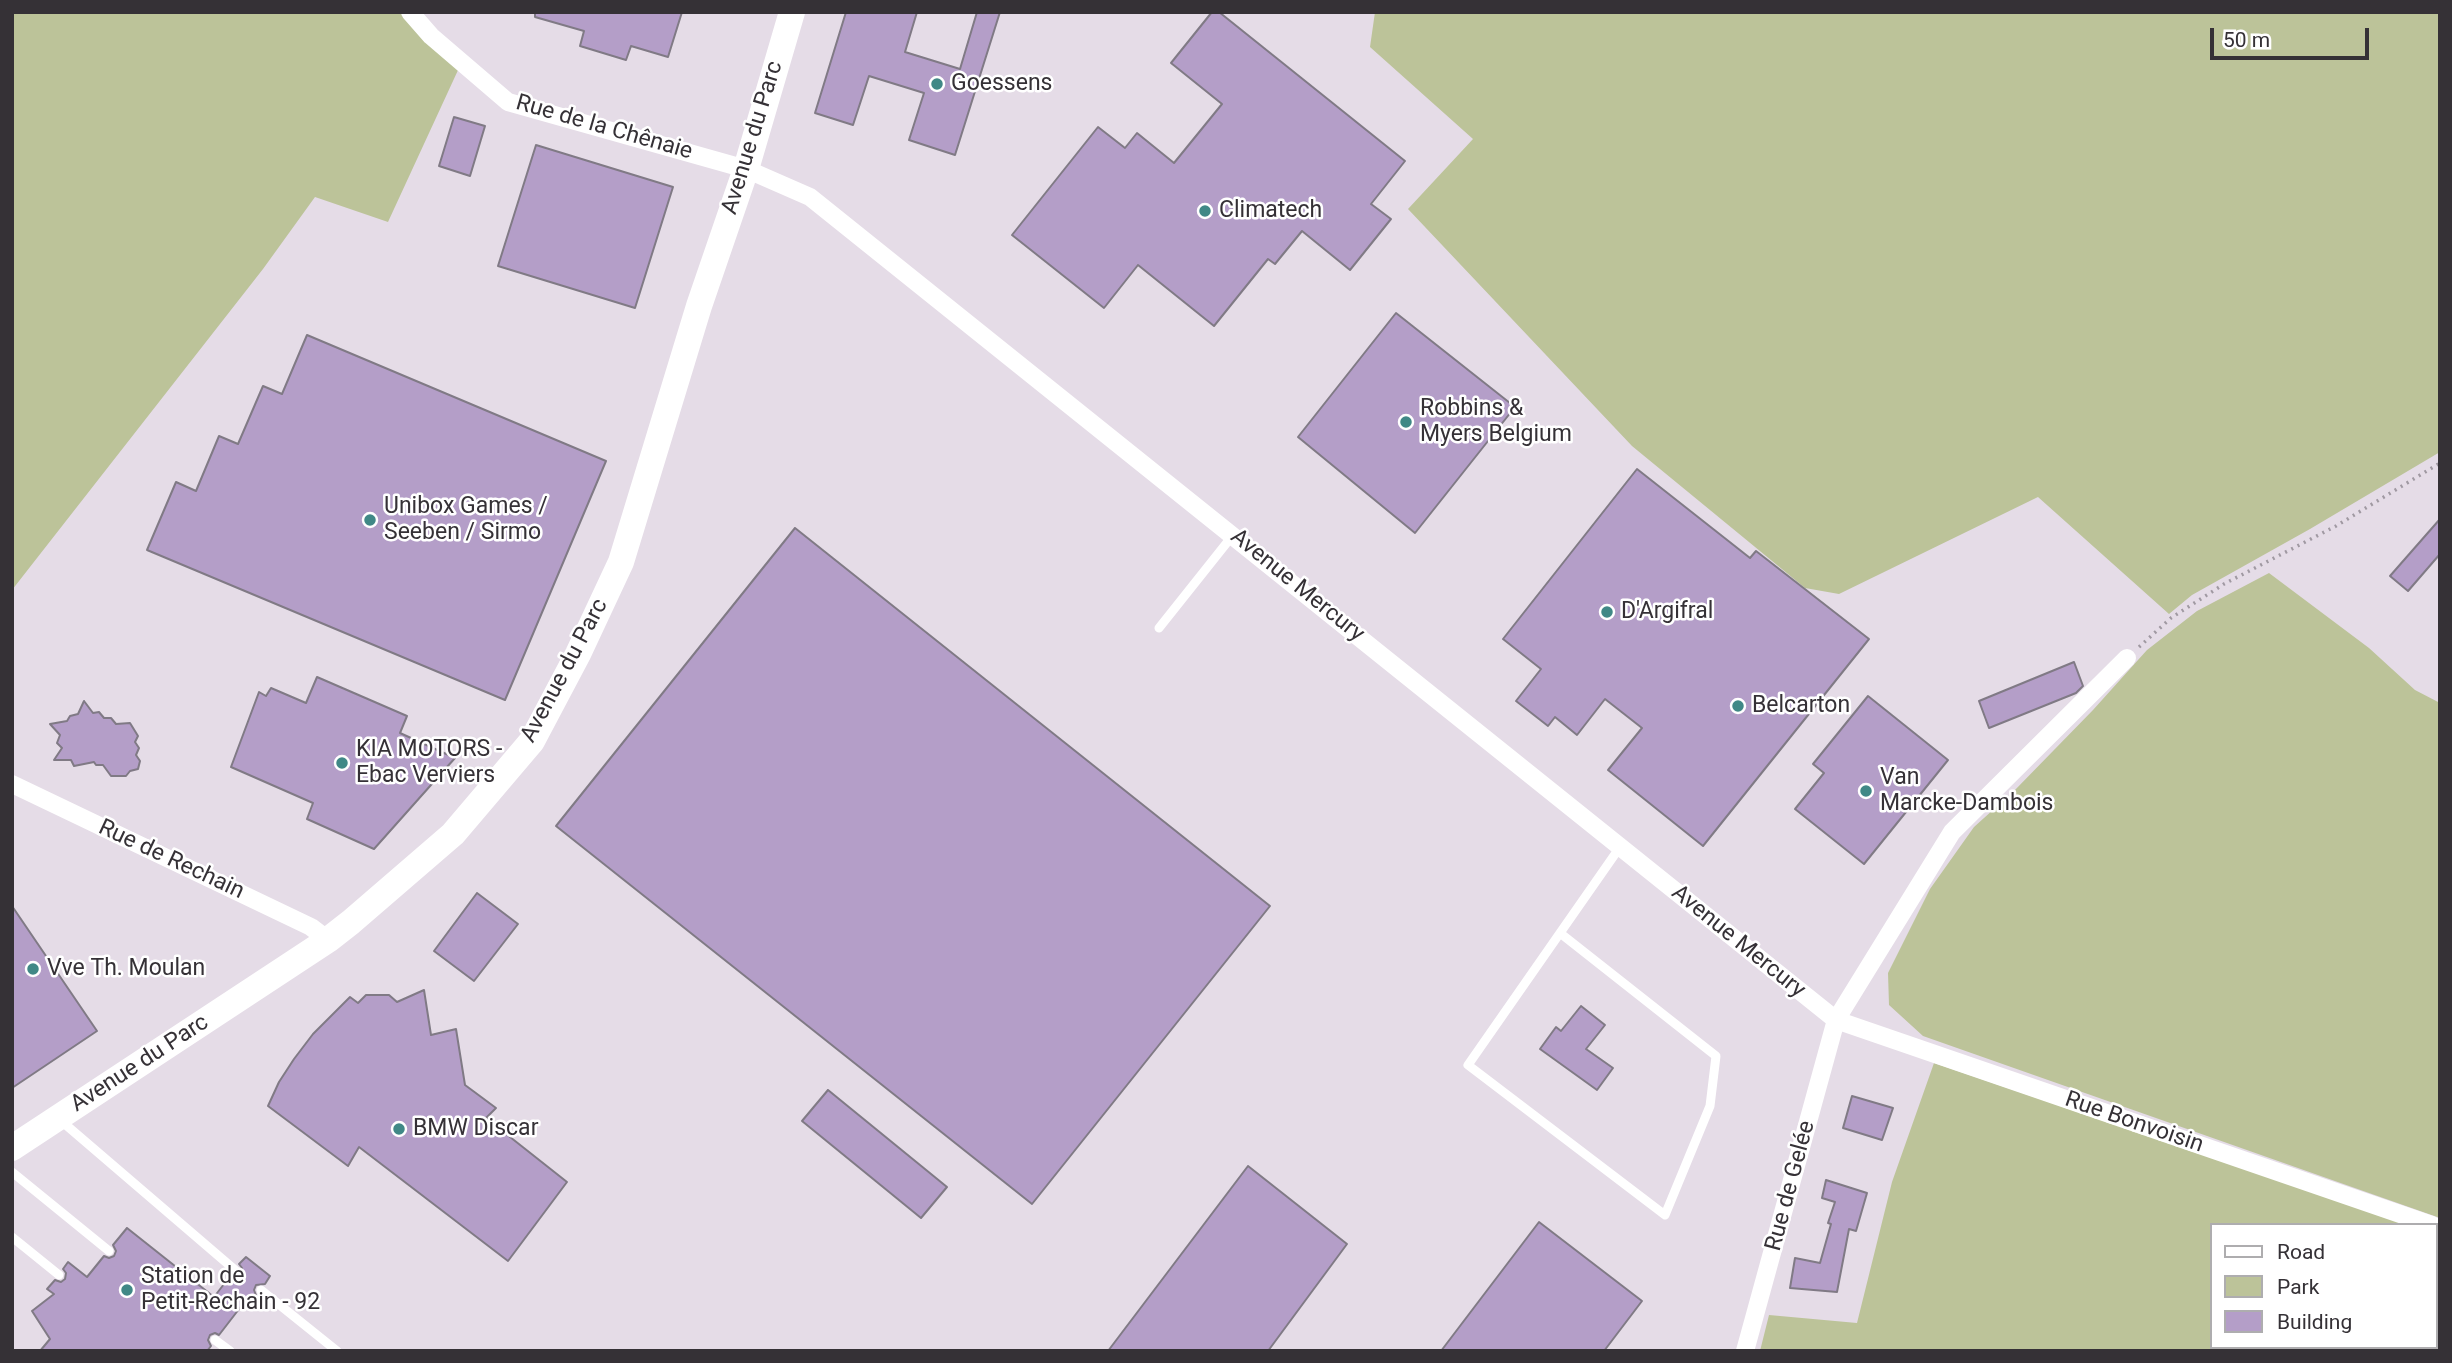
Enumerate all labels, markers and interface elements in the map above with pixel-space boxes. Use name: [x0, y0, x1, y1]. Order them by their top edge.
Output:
scale bar: [2214, 14, 2373, 58]
text: 50 m: [2223, 28, 2270, 52]
street label: Avenue du Parc: [717, 58, 789, 218]
place label: Goessens: [951, 70, 1052, 98]
marker: Goessens: [929, 76, 945, 92]
street label: Rue de la Chênaie: [513, 90, 695, 166]
place label: Climatech: [1219, 197, 1322, 225]
marker: Climatech: [1197, 203, 1213, 219]
place label: Robbins & Myers Belgium: [1420, 395, 1572, 449]
marker: Robbins & Myers Belgium: [1398, 414, 1414, 430]
place label: Unibox Games / Seeben / Sirmo: [384, 493, 548, 547]
marker: Unibox Games / Seeben / Sirmo: [362, 512, 378, 528]
street label: Avenue Mercury: [1224, 524, 1370, 648]
street label: Avenue du Parc: [516, 594, 614, 748]
place label: D'Argifral: [1621, 598, 1713, 626]
marker: D'Argifral: [1599, 604, 1615, 620]
place label: Belcarton: [1752, 692, 1850, 720]
marker: Belcarton: [1730, 698, 1746, 714]
place label: KIA MOTORS - Ebac Verviers: [356, 736, 502, 790]
marker: KIA MOTORS - Ebac Verviers: [334, 755, 350, 771]
place label: Van Marcke-Dambois: [1880, 764, 2053, 818]
marker: Van Marcke-Dambois: [1858, 783, 1874, 799]
street label: Rue de Rechain: [94, 814, 248, 906]
street label: Avenue Mercury: [1665, 880, 1811, 1004]
place label: Vve Th. Moulan: [47, 955, 205, 983]
marker: Vve Th. Moulan: [25, 961, 41, 977]
street label: Avenue du Parc: [66, 1009, 214, 1119]
street label: Rue Bonvoisin: [2061, 1086, 2207, 1160]
place label: BMW Discar: [413, 1115, 538, 1143]
street label: Rue de Gelée: [1760, 1118, 1822, 1254]
marker: BMW Discar: [391, 1121, 407, 1137]
legend: [2210, 1223, 2438, 1349]
text: Road: [2277, 1240, 2325, 1264]
place label: Station de Petit-Rechain - 92: [141, 1263, 320, 1317]
text: Park: [2277, 1275, 2319, 1299]
marker: Station de Petit-Rechain - 92: [119, 1282, 135, 1298]
text: Building: [2277, 1310, 2352, 1334]

